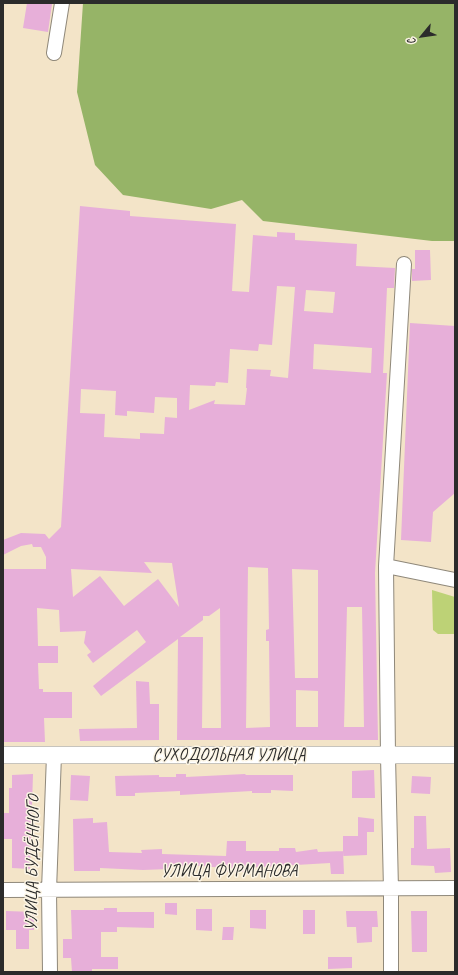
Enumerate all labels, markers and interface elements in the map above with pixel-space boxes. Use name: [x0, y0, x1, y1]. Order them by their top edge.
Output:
north arrow: [402, 16, 442, 56]
text: С: [404, 36, 419, 48]
street label: СУХОДОЛЬНАЯ УЛИЦА: [152, 746, 306, 766]
street label: УЛИЦА БУДЁННОГО: [22, 795, 44, 931]
street label: УЛИЦА ФУРМАНОВА: [161, 862, 297, 882]

